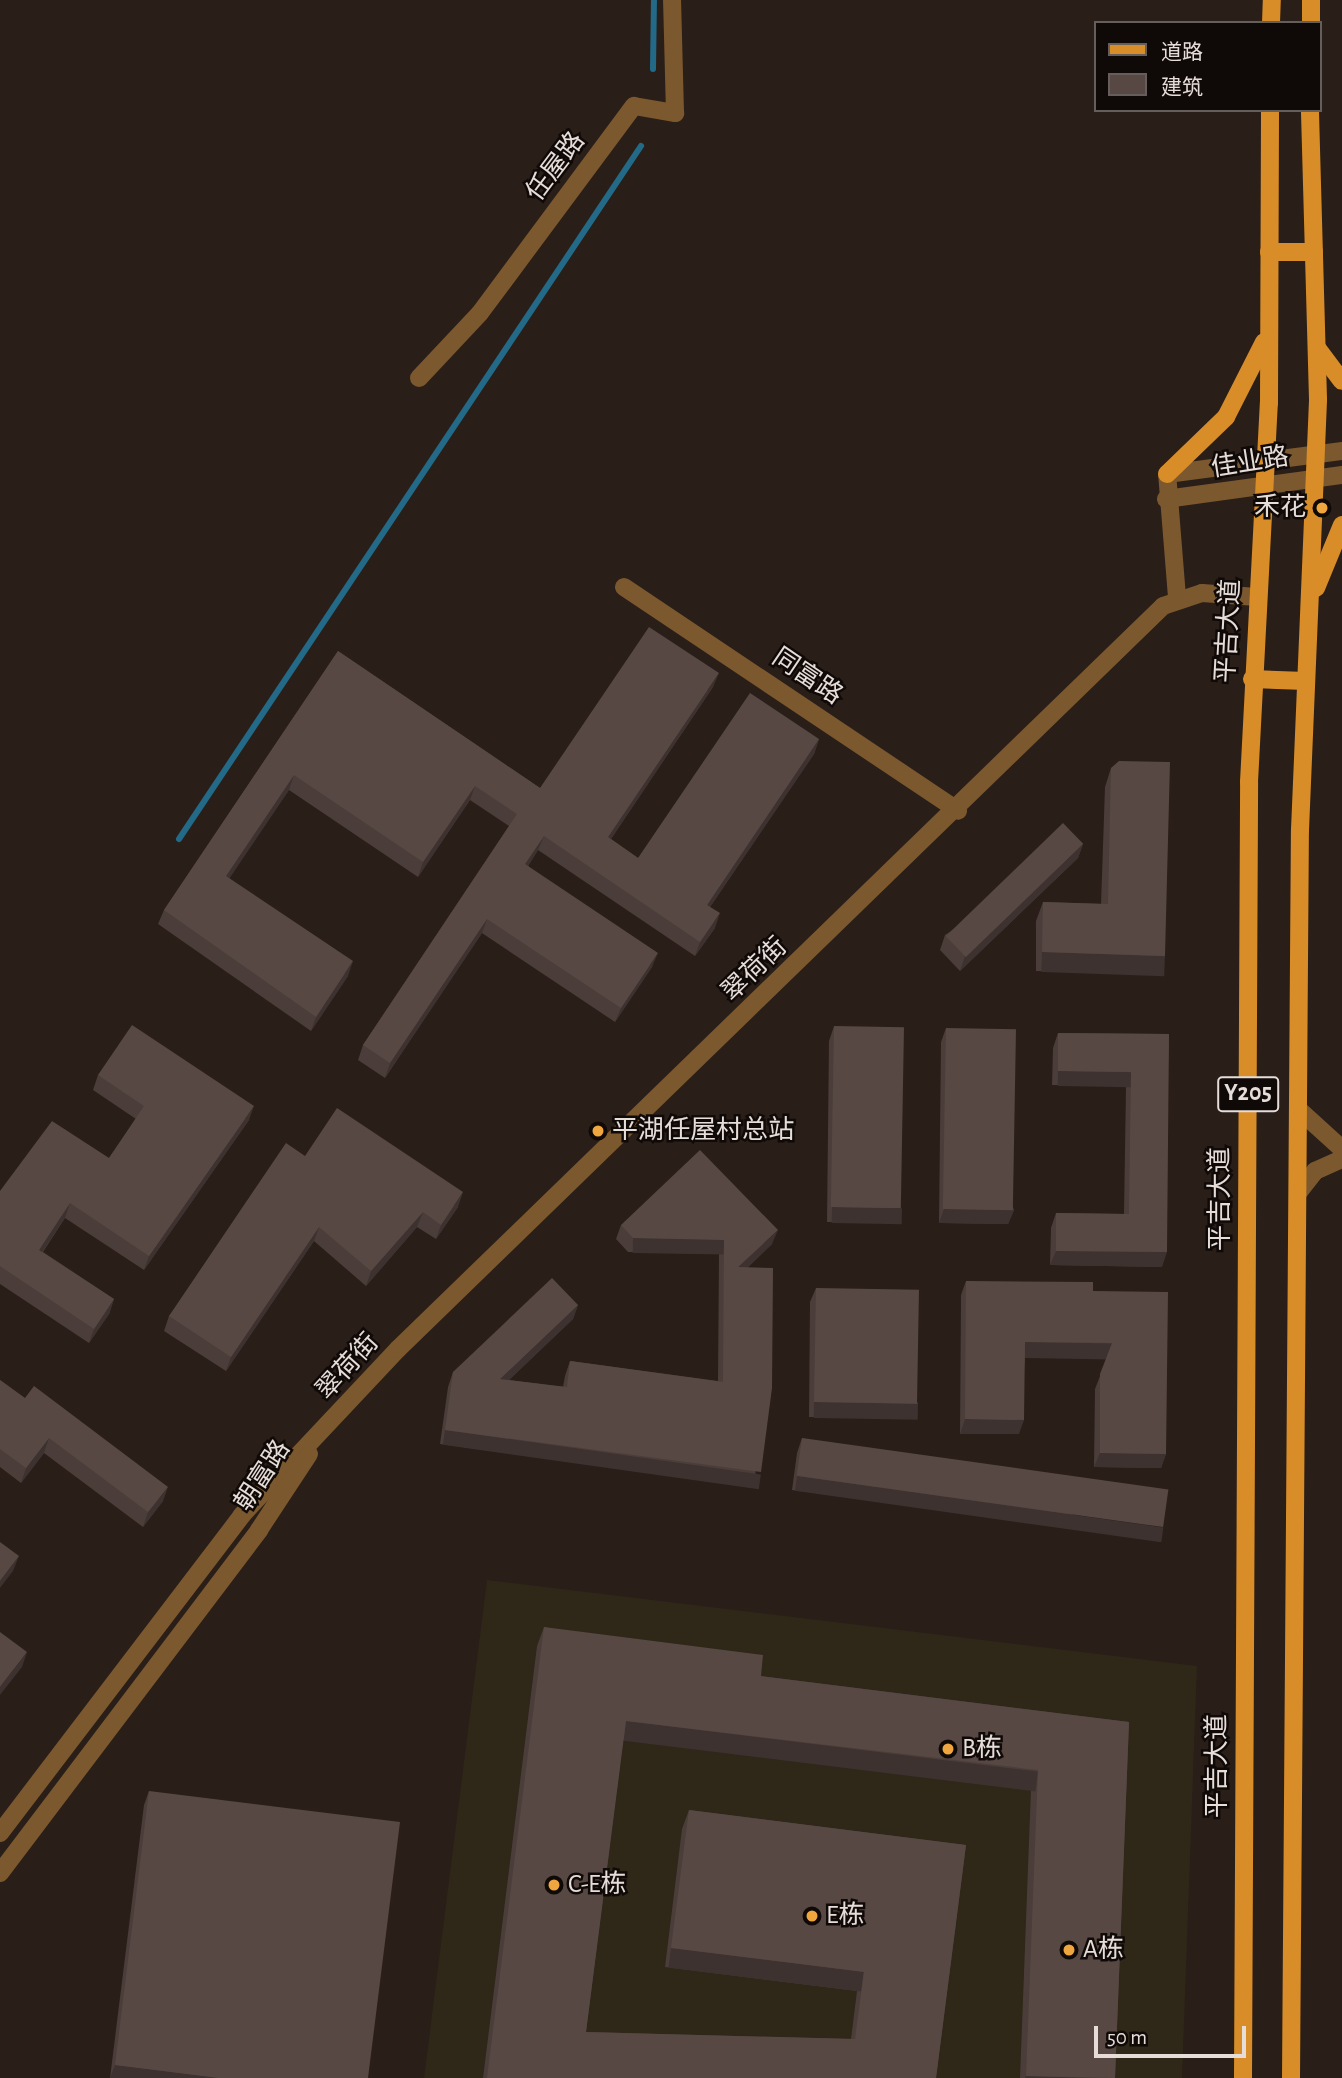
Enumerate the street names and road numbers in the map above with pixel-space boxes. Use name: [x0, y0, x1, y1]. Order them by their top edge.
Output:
street label: 任屋路: [520, 126, 592, 208]
street label: 佳业路: [1209, 441, 1291, 485]
street label: 平吉大道: [1211, 578, 1247, 684]
street label: 同富路: [766, 642, 848, 712]
street label: 翠荷街: [716, 932, 794, 1008]
road number: Y205: [1216, 1074, 1280, 1114]
street label: 平吉大道: [1205, 1147, 1237, 1251]
street label: 翠荷街: [310, 1328, 386, 1406]
street label: 朝富路: [229, 1435, 297, 1517]
street label: 平吉大道: [1202, 1714, 1234, 1818]

